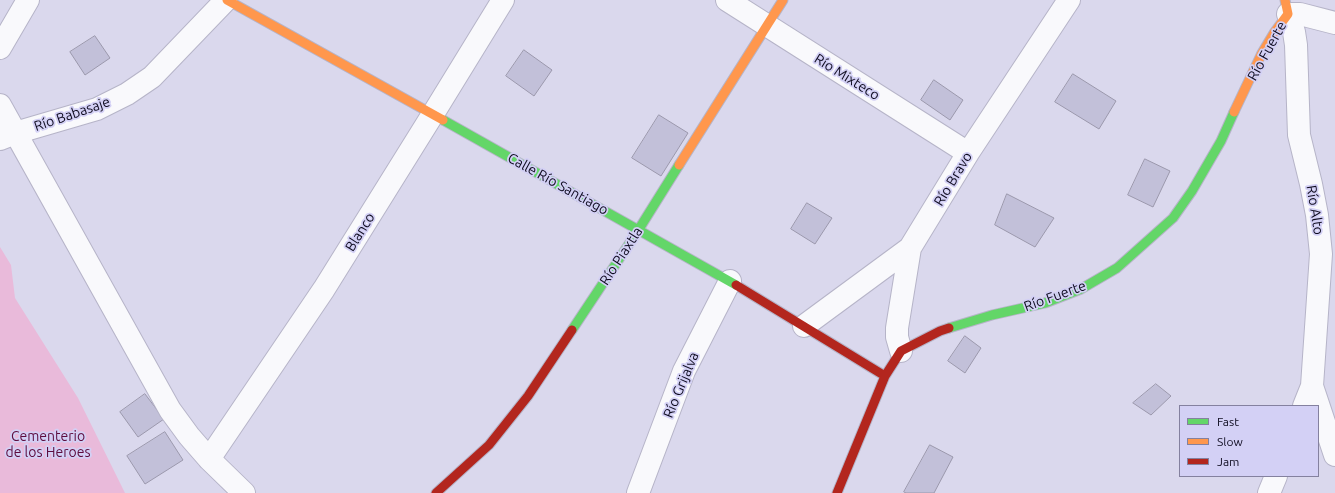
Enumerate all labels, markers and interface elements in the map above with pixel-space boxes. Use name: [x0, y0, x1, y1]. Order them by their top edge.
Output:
street label: Río Fuerte: [1244, 19, 1290, 83]
street label: Río Mixteco: [811, 50, 883, 104]
street label: Río Babasaje: [32, 93, 112, 135]
street label: Calle Río Santiago: [505, 149, 611, 219]
street label: Río Bravo: [930, 149, 976, 209]
street label: Río Alto: [1303, 184, 1327, 236]
street label: Blanco: [342, 210, 378, 254]
street label: Río Piaxtla: [596, 224, 646, 288]
street label: Río Fuerte: [1022, 277, 1088, 315]
street label: Río Grijalva: [660, 350, 702, 420]
legend: [1179, 405, 1319, 477]
text: Fast: [1217, 415, 1239, 428]
park label: Cementerio de los Heroes: [5, 428, 91, 460]
text: Slow: [1217, 435, 1243, 448]
text: Jam: [1217, 455, 1239, 468]

